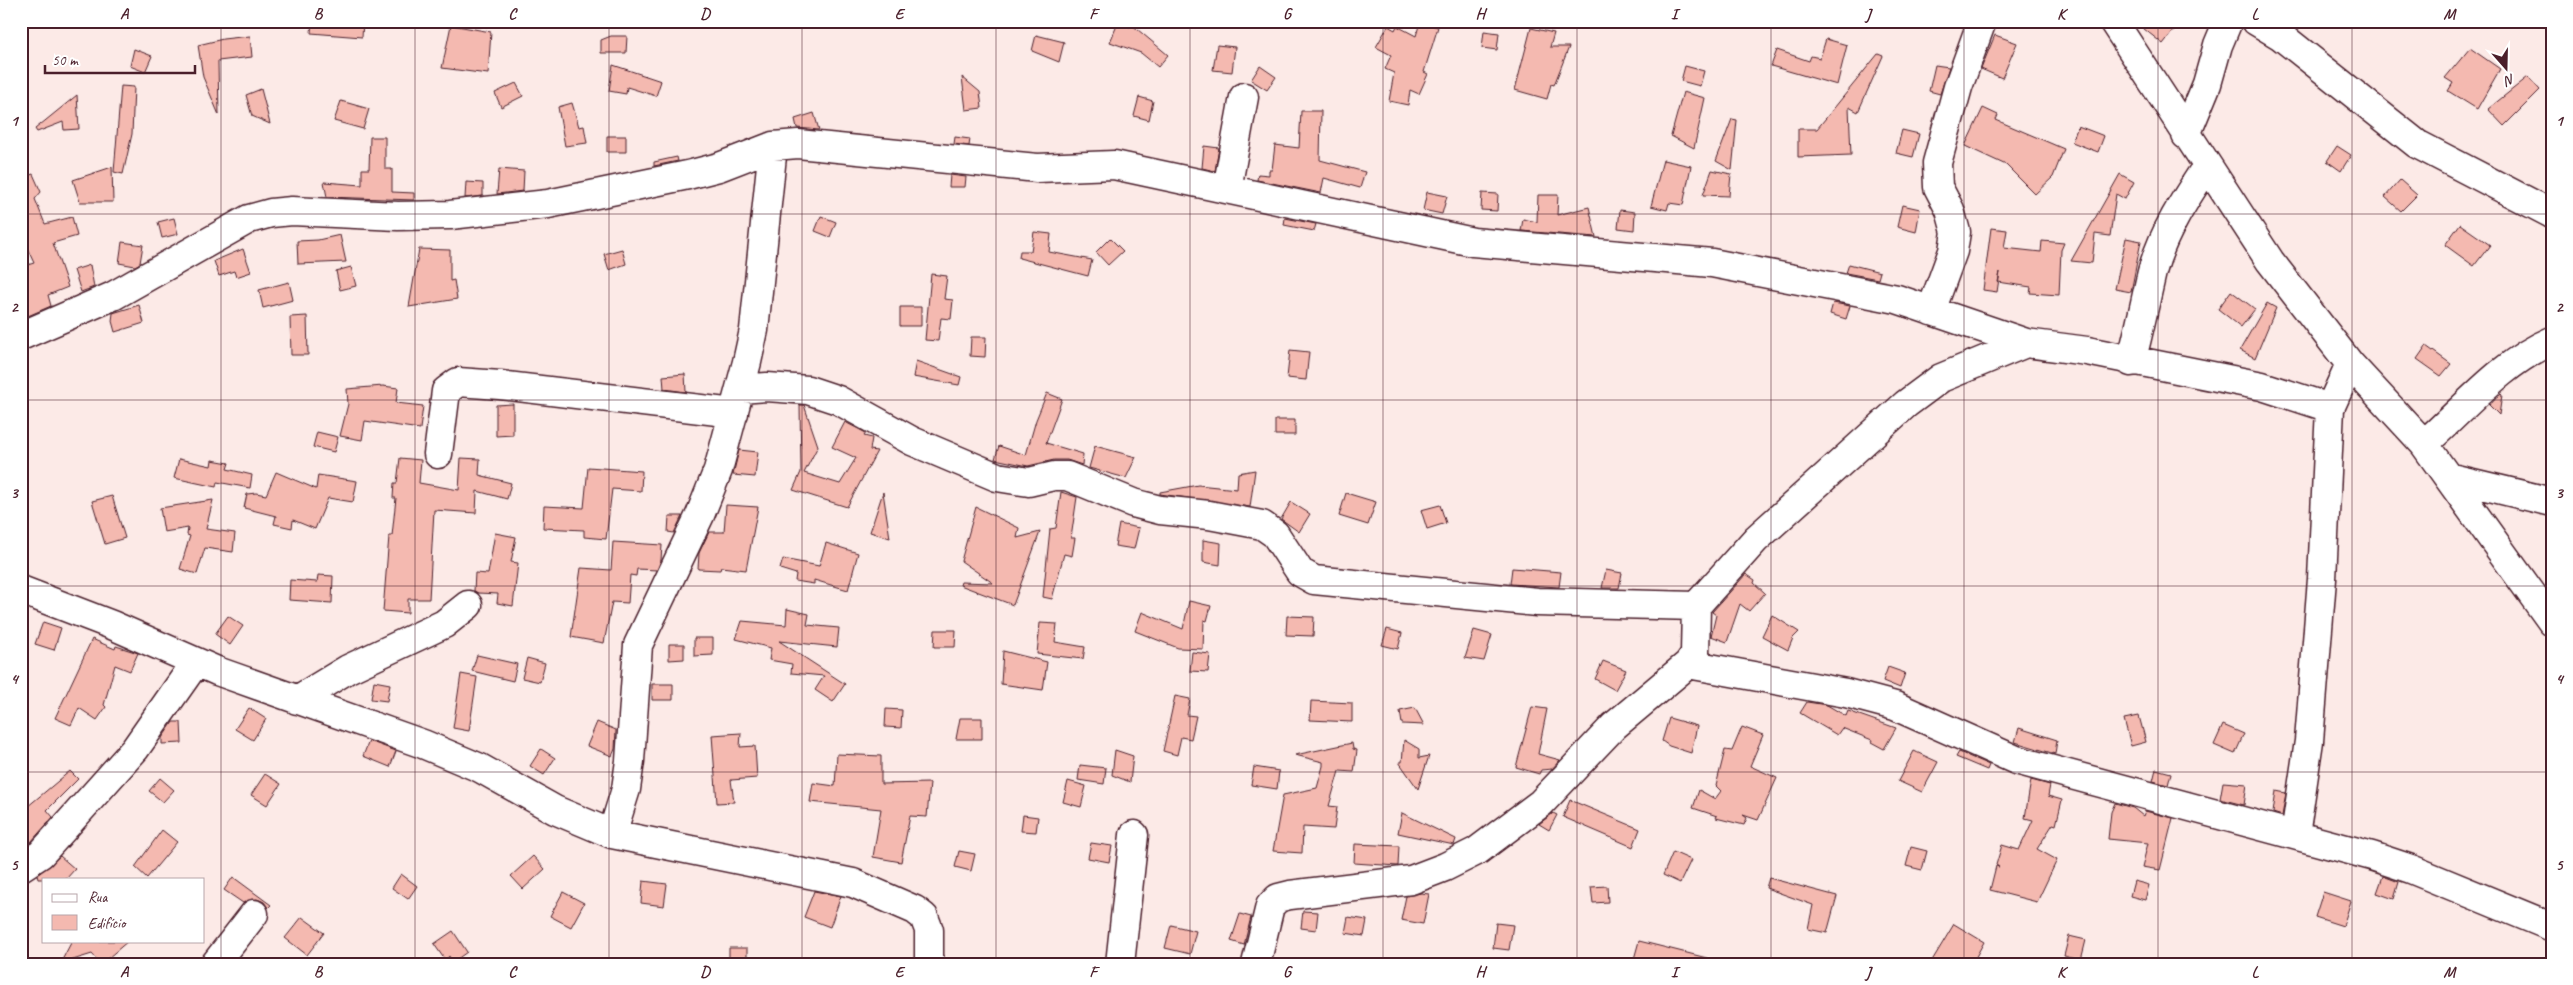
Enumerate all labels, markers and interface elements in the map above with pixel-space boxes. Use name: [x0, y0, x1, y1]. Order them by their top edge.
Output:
text: A: [120, 4, 130, 24]
text: B: [314, 4, 324, 24]
text: C: [508, 4, 518, 24]
text: D: [700, 4, 711, 24]
text: E: [895, 4, 906, 24]
text: F: [1089, 4, 1100, 24]
text: G: [1283, 4, 1293, 24]
text: H: [1475, 4, 1487, 24]
text: I: [1671, 4, 1681, 24]
text: J: [1864, 4, 1873, 24]
text: K: [2057, 4, 2069, 24]
text: L: [2252, 4, 2260, 24]
text: M: [2443, 4, 2457, 24]
scale bar: [45, 42, 195, 74]
north arrow: [2480, 42, 2530, 92]
text: 50 m: [52, 51, 79, 70]
text: N: [2501, 70, 2517, 90]
text: 1: [10, 111, 19, 131]
text: 1: [2555, 111, 2564, 131]
text: 2: [10, 297, 19, 317]
text: 2: [2555, 297, 2564, 317]
text: 3: [10, 483, 19, 503]
text: 3: [2555, 483, 2564, 503]
text: 4: [10, 669, 19, 689]
text: 4: [2555, 669, 2564, 689]
text: 5: [11, 855, 20, 875]
text: 5: [2556, 855, 2565, 875]
legend: [42, 878, 205, 942]
text: Rua: [88, 888, 108, 907]
text: Edifício: [88, 914, 127, 933]
text: A: [120, 962, 130, 982]
text: B: [314, 962, 324, 982]
text: C: [508, 962, 518, 982]
text: D: [700, 962, 711, 982]
text: E: [895, 962, 906, 982]
text: F: [1089, 962, 1100, 982]
text: G: [1283, 962, 1293, 982]
text: H: [1475, 962, 1487, 982]
text: I: [1671, 962, 1681, 982]
text: J: [1864, 962, 1873, 982]
text: K: [2057, 962, 2069, 982]
text: L: [2252, 962, 2260, 982]
text: M: [2443, 962, 2457, 982]

